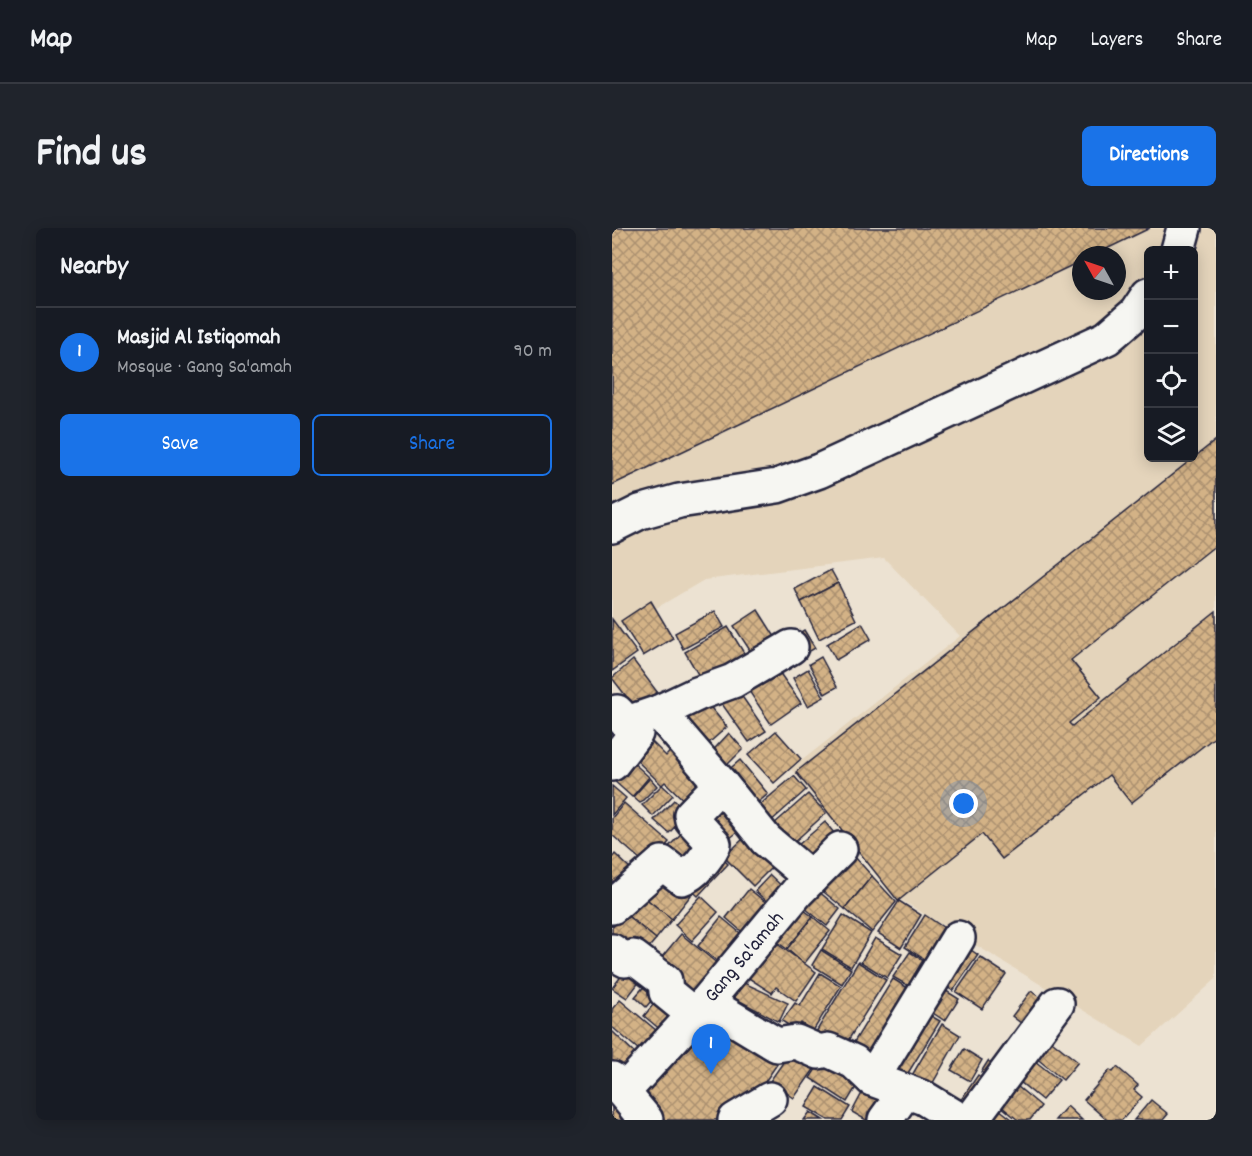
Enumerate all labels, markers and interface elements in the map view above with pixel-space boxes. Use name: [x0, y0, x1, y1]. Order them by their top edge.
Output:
text: Map: [30, 21, 72, 61]
text: Map: [1026, 26, 1057, 56]
text: Layers: [1090, 26, 1143, 56]
text: Share: [1176, 26, 1222, 56]
text: Find us: [36, 126, 147, 186]
button: Directions: [1082, 126, 1216, 186]
north arrow: [1072, 246, 1126, 300]
map controls: [1144, 246, 1198, 462]
button: +: [1144, 246, 1198, 300]
text: Nearby: [60, 249, 128, 286]
button: −: [1144, 300, 1198, 354]
text: Masjid Al Istiqomah: [117, 323, 280, 354]
text: 1: [77, 338, 82, 366]
text: 90 m: [514, 338, 552, 366]
text: Mosque · Gang Sa'amah: [117, 354, 292, 382]
button: locate: [1144, 354, 1198, 408]
button: layers: [1144, 408, 1198, 462]
button: Save: [60, 414, 300, 476]
button: Share: [312, 414, 552, 476]
your location: [949, 789, 978, 818]
street label: Gang Sa'amah: [698, 906, 793, 1010]
pin: 1: [692, 1024, 730, 1074]

